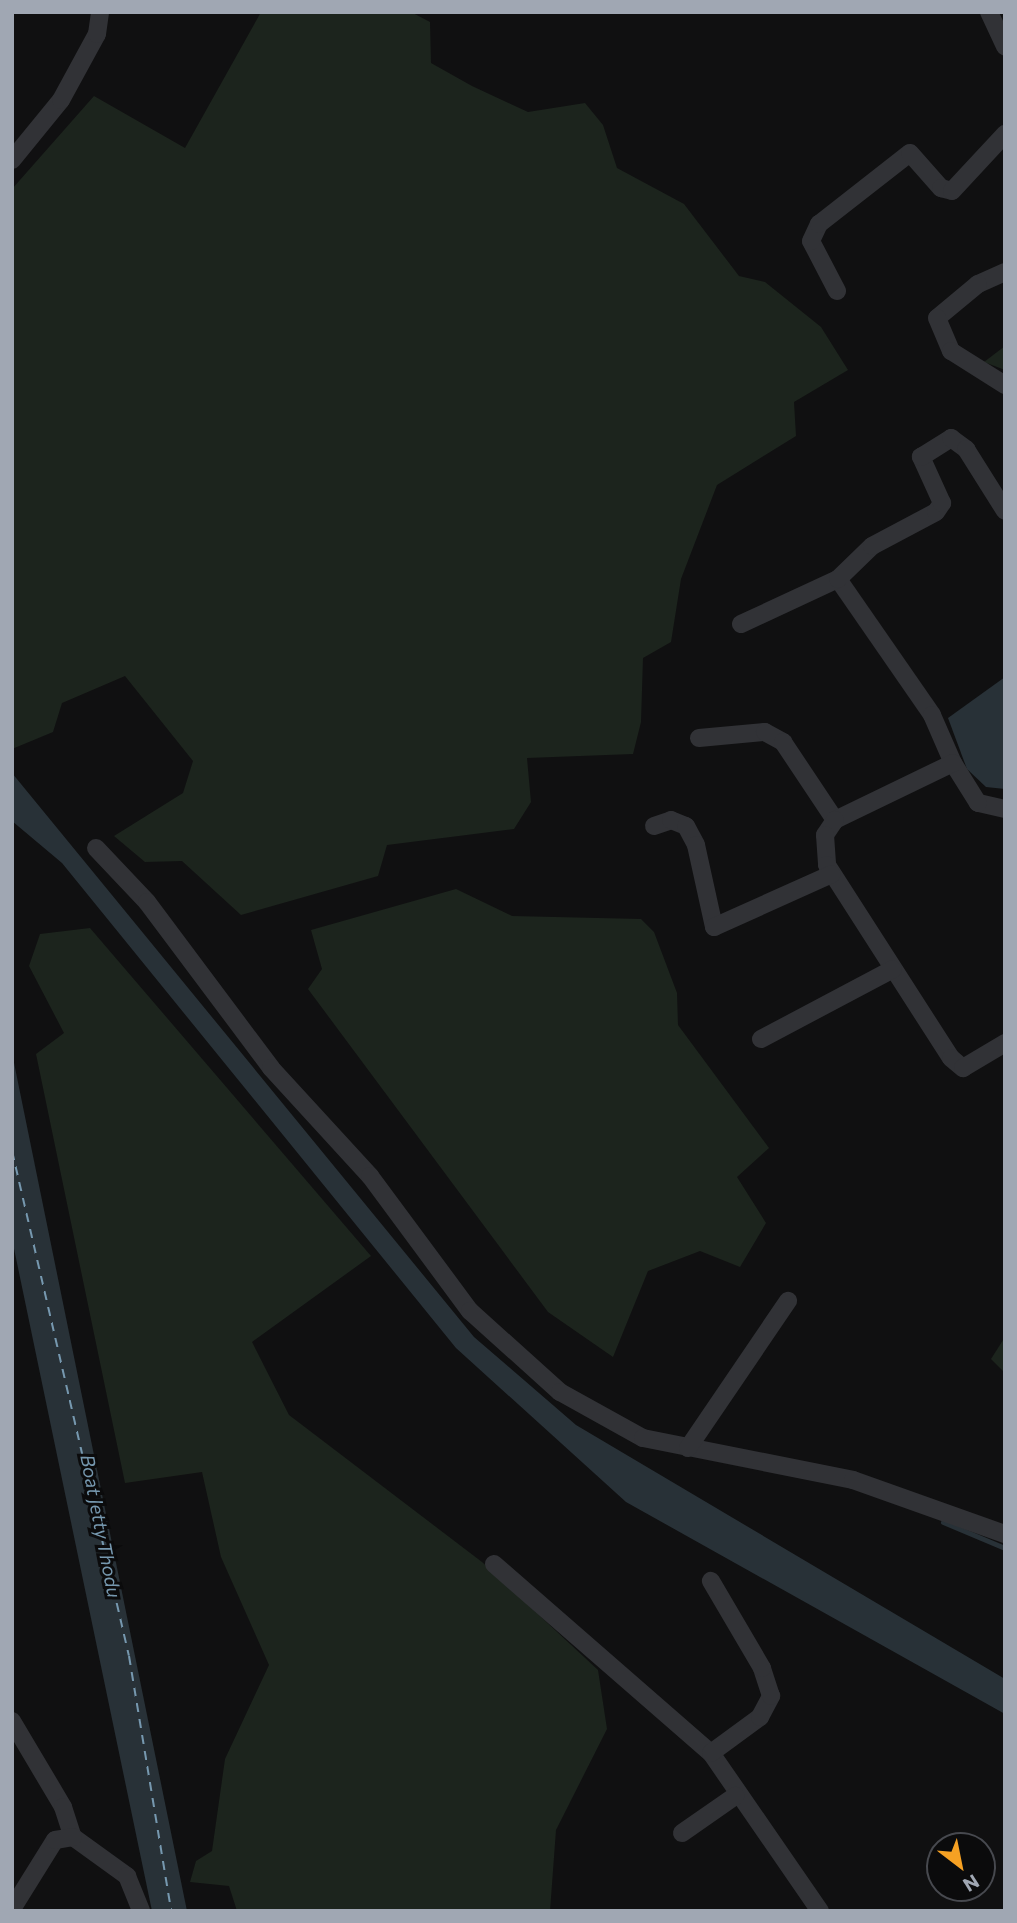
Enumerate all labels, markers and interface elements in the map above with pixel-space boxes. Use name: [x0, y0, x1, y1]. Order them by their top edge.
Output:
water label: Boat Jetty Thodu: [76, 1452, 126, 1600]
north arrow: [926, 1832, 996, 1902]
text: N: [959, 1870, 983, 1897]

